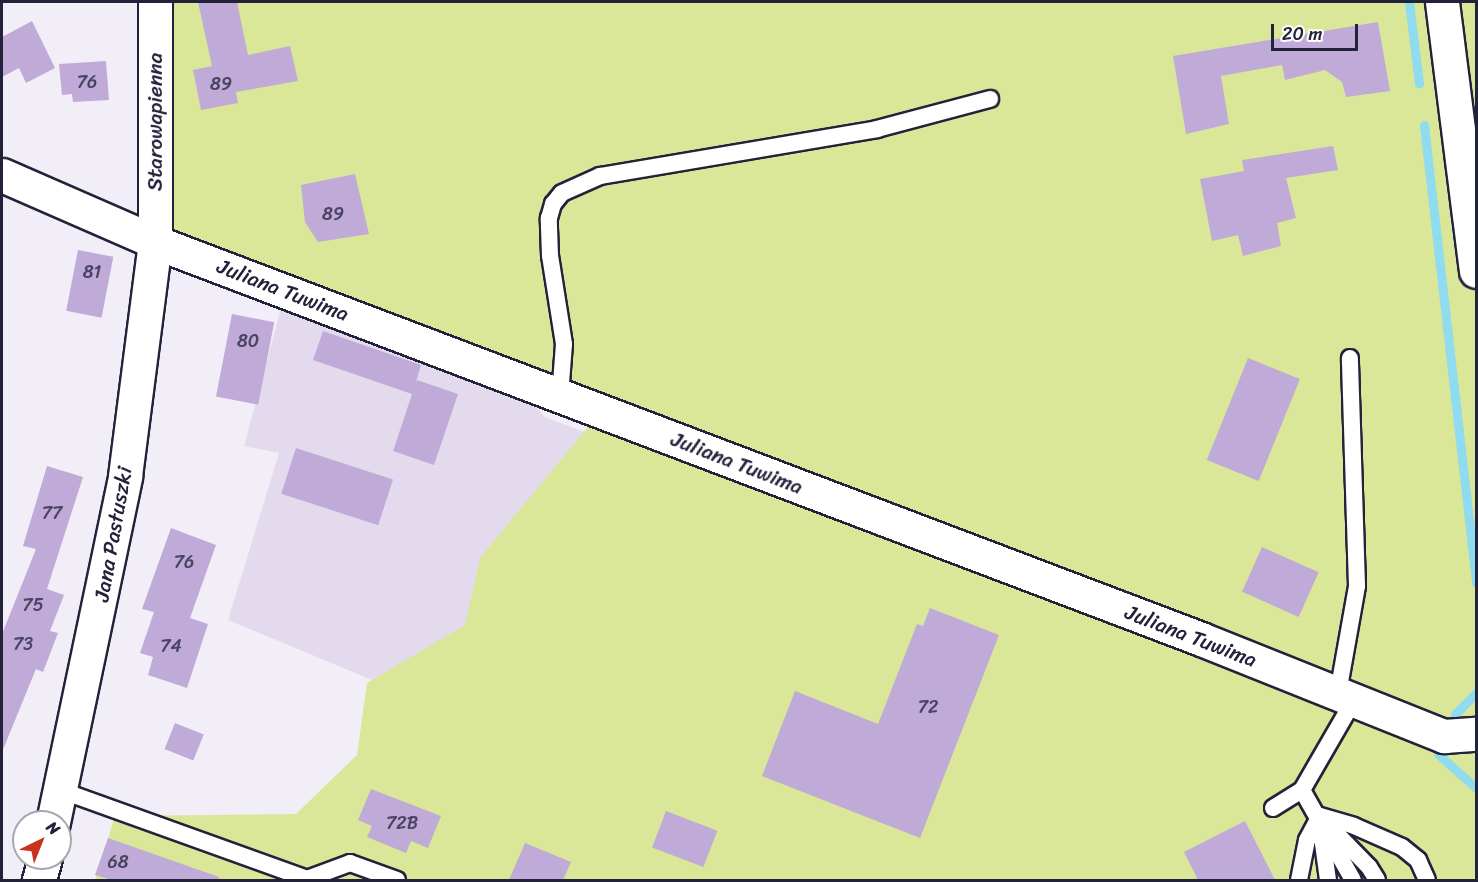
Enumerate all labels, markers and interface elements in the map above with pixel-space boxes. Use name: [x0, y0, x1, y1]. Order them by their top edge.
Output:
scale bar: [1274, 12, 1361, 50]
text: 20 m: [1282, 18, 1322, 50]
street label: Starowapienna: [142, 53, 168, 191]
house number: 76: [77, 71, 97, 93]
house number: 89: [210, 73, 232, 95]
house number: 89: [322, 203, 344, 225]
street label: Juliana Tuwima: [214, 253, 352, 327]
house number: 81: [83, 261, 101, 283]
house number: 80: [237, 330, 259, 352]
street label: Juliana Tuwima: [668, 426, 806, 500]
street label: Jana Pastuszki: [89, 465, 137, 603]
house number: 77: [42, 502, 62, 524]
house number: 76: [174, 551, 194, 573]
house number: 75: [22, 594, 44, 616]
street label: Juliana Tuwima: [1122, 599, 1260, 673]
house number: 73: [13, 633, 33, 655]
house number: 74: [160, 635, 182, 657]
house number: 72: [918, 696, 938, 718]
north arrow: [12, 810, 72, 870]
house number: 72B: [386, 812, 418, 834]
text: N: [39, 814, 67, 842]
house number: 68: [107, 851, 129, 873]

